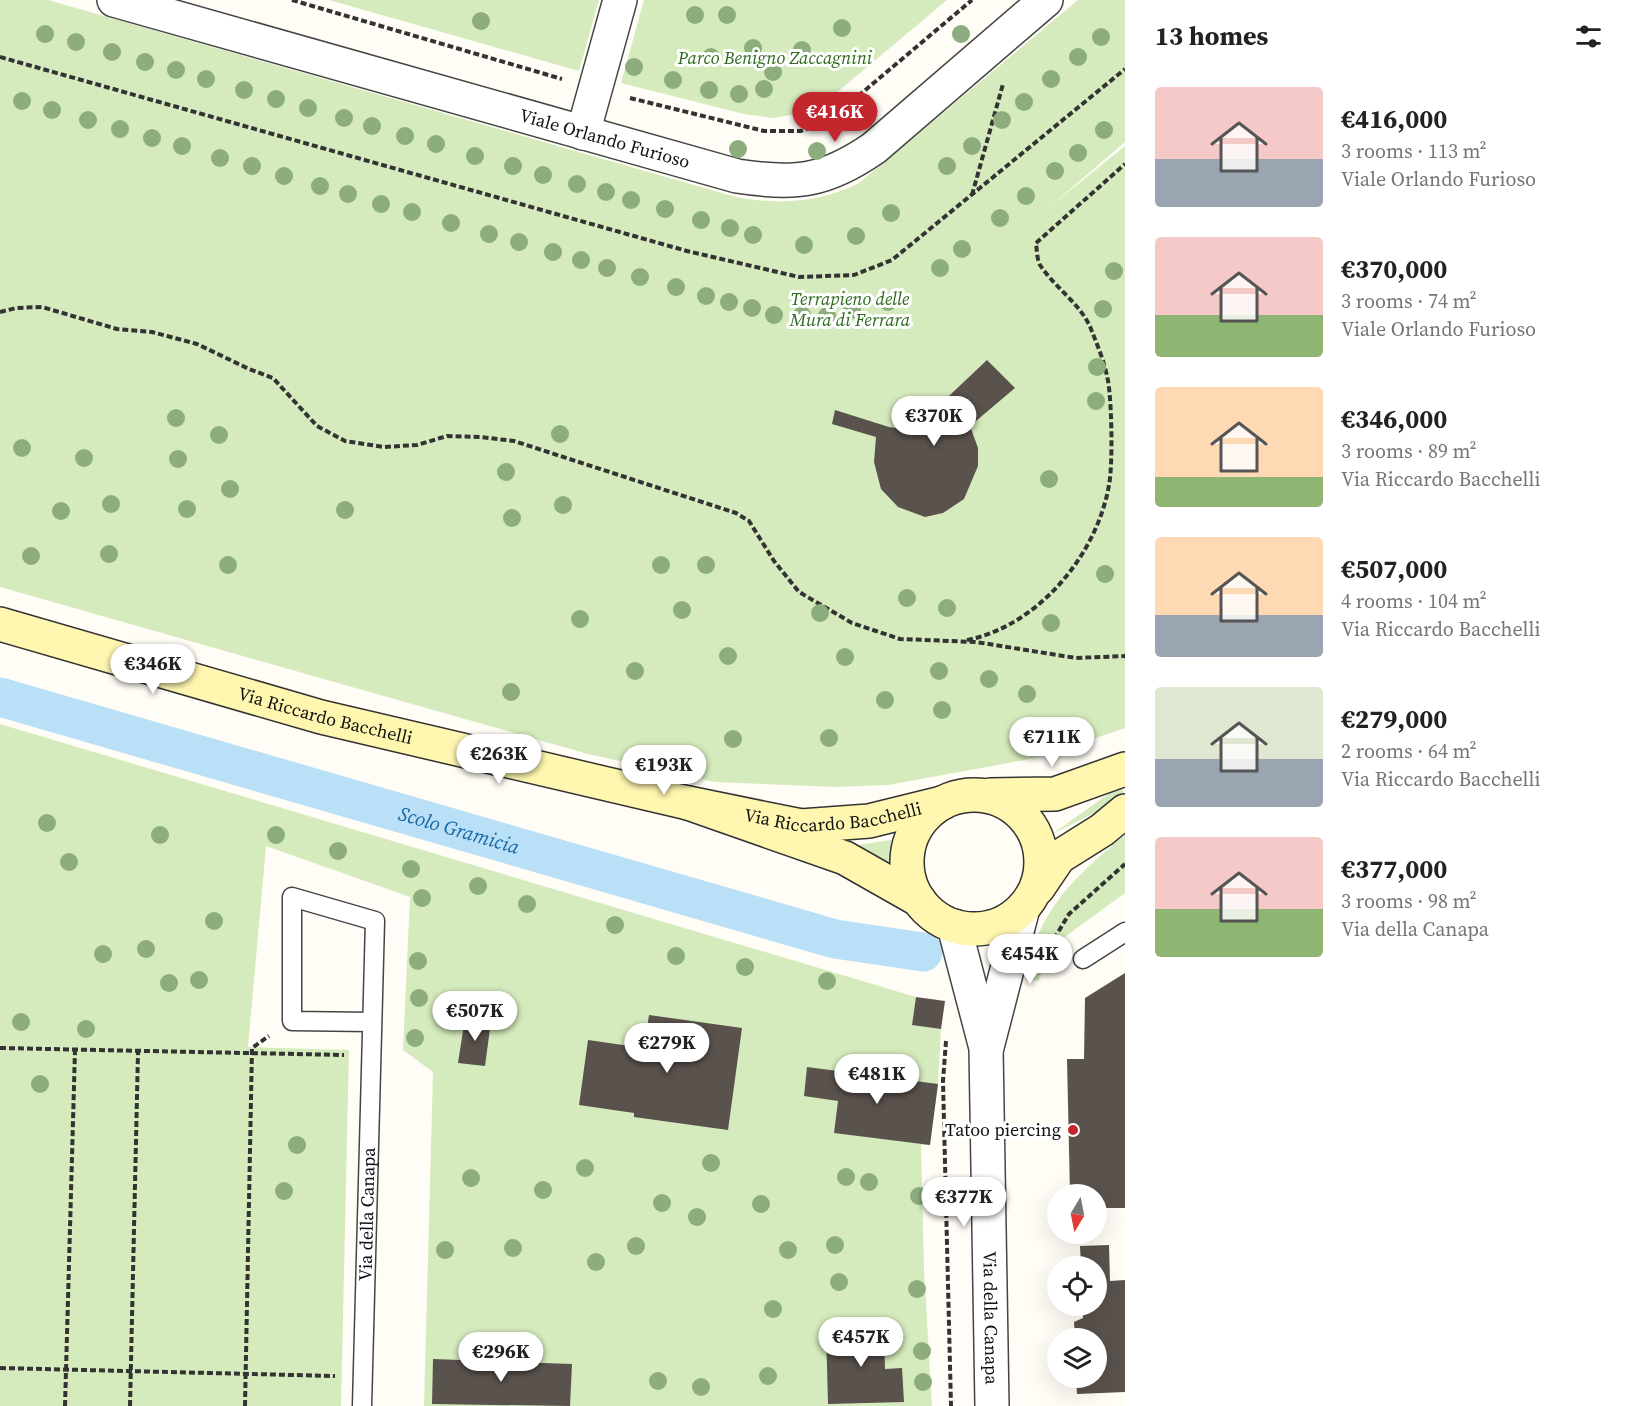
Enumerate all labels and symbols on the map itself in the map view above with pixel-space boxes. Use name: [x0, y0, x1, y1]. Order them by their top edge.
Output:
park label: Parco Benigno Zaccagnini: [677, 45, 873, 70]
pin: €416K: [793, 92, 877, 143]
street label: Viale Orlando Furioso: [517, 102, 693, 174]
park label: Terrapieno delle Mura di Ferrara: [789, 286, 911, 332]
pin: €370K: [892, 396, 976, 447]
pin: €346K: [111, 644, 195, 695]
street label: Via Riccardo Bacchelli: [235, 681, 415, 750]
pin: €711K: [1010, 717, 1094, 768]
pin: €263K: [457, 734, 541, 785]
pin: €193K: [622, 745, 706, 796]
street label: Via Riccardo Bacchelli: [742, 795, 924, 838]
water label: Scolo Gramicia: [395, 799, 523, 861]
pin: €454K: [988, 934, 1072, 985]
pin: €507K: [433, 991, 517, 1042]
pin: €279K: [625, 1023, 709, 1074]
pin: €481K: [835, 1054, 919, 1105]
place label: Tatoo piercing: [945, 1117, 1061, 1142]
marker: Tatoo piercing: [1066, 1123, 1080, 1137]
street label: Via della Canapa: [352, 1146, 381, 1281]
pin: €377K: [922, 1177, 1006, 1228]
north arrow: [1047, 1184, 1107, 1244]
street label: Via della Canapa: [977, 1251, 1005, 1386]
pin: €457K: [819, 1317, 903, 1368]
pin: €296K: [459, 1332, 543, 1383]

